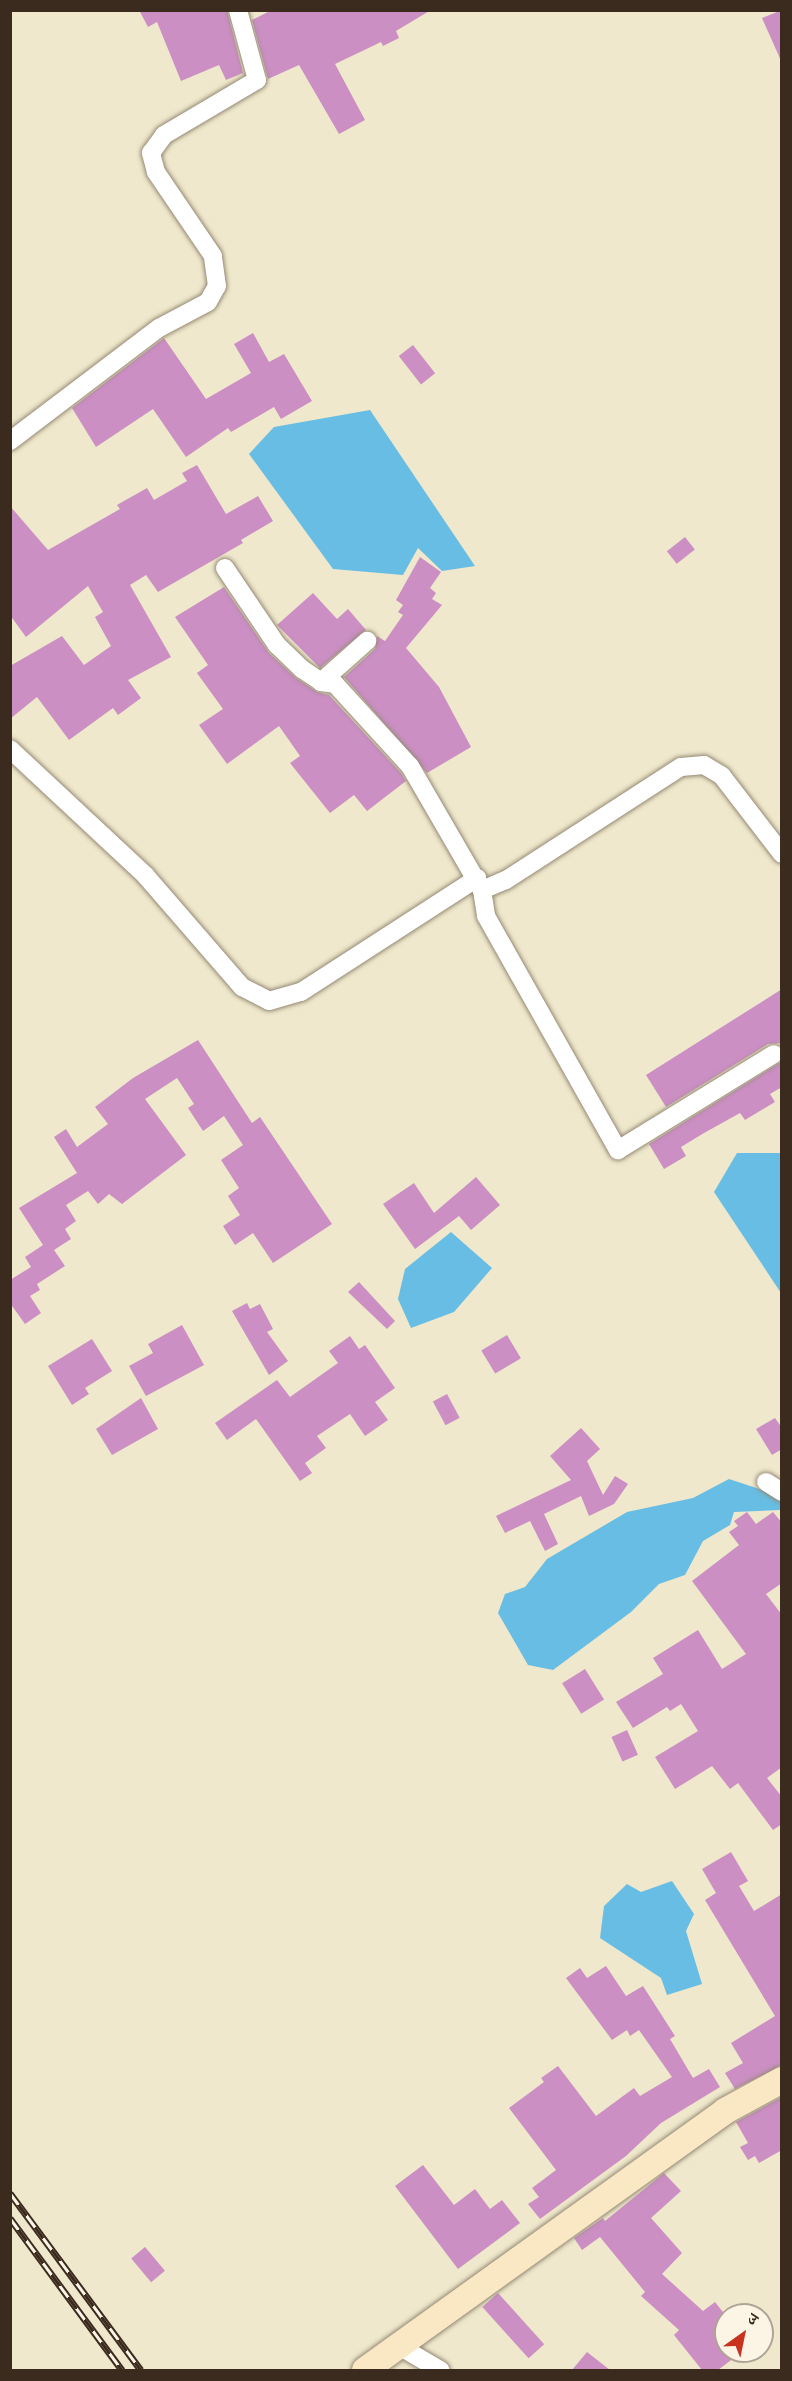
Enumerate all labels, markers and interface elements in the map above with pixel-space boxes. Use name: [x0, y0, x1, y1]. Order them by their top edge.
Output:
north arrow: [714, 2303, 774, 2363]
text: उ: [743, 2308, 762, 2331]

